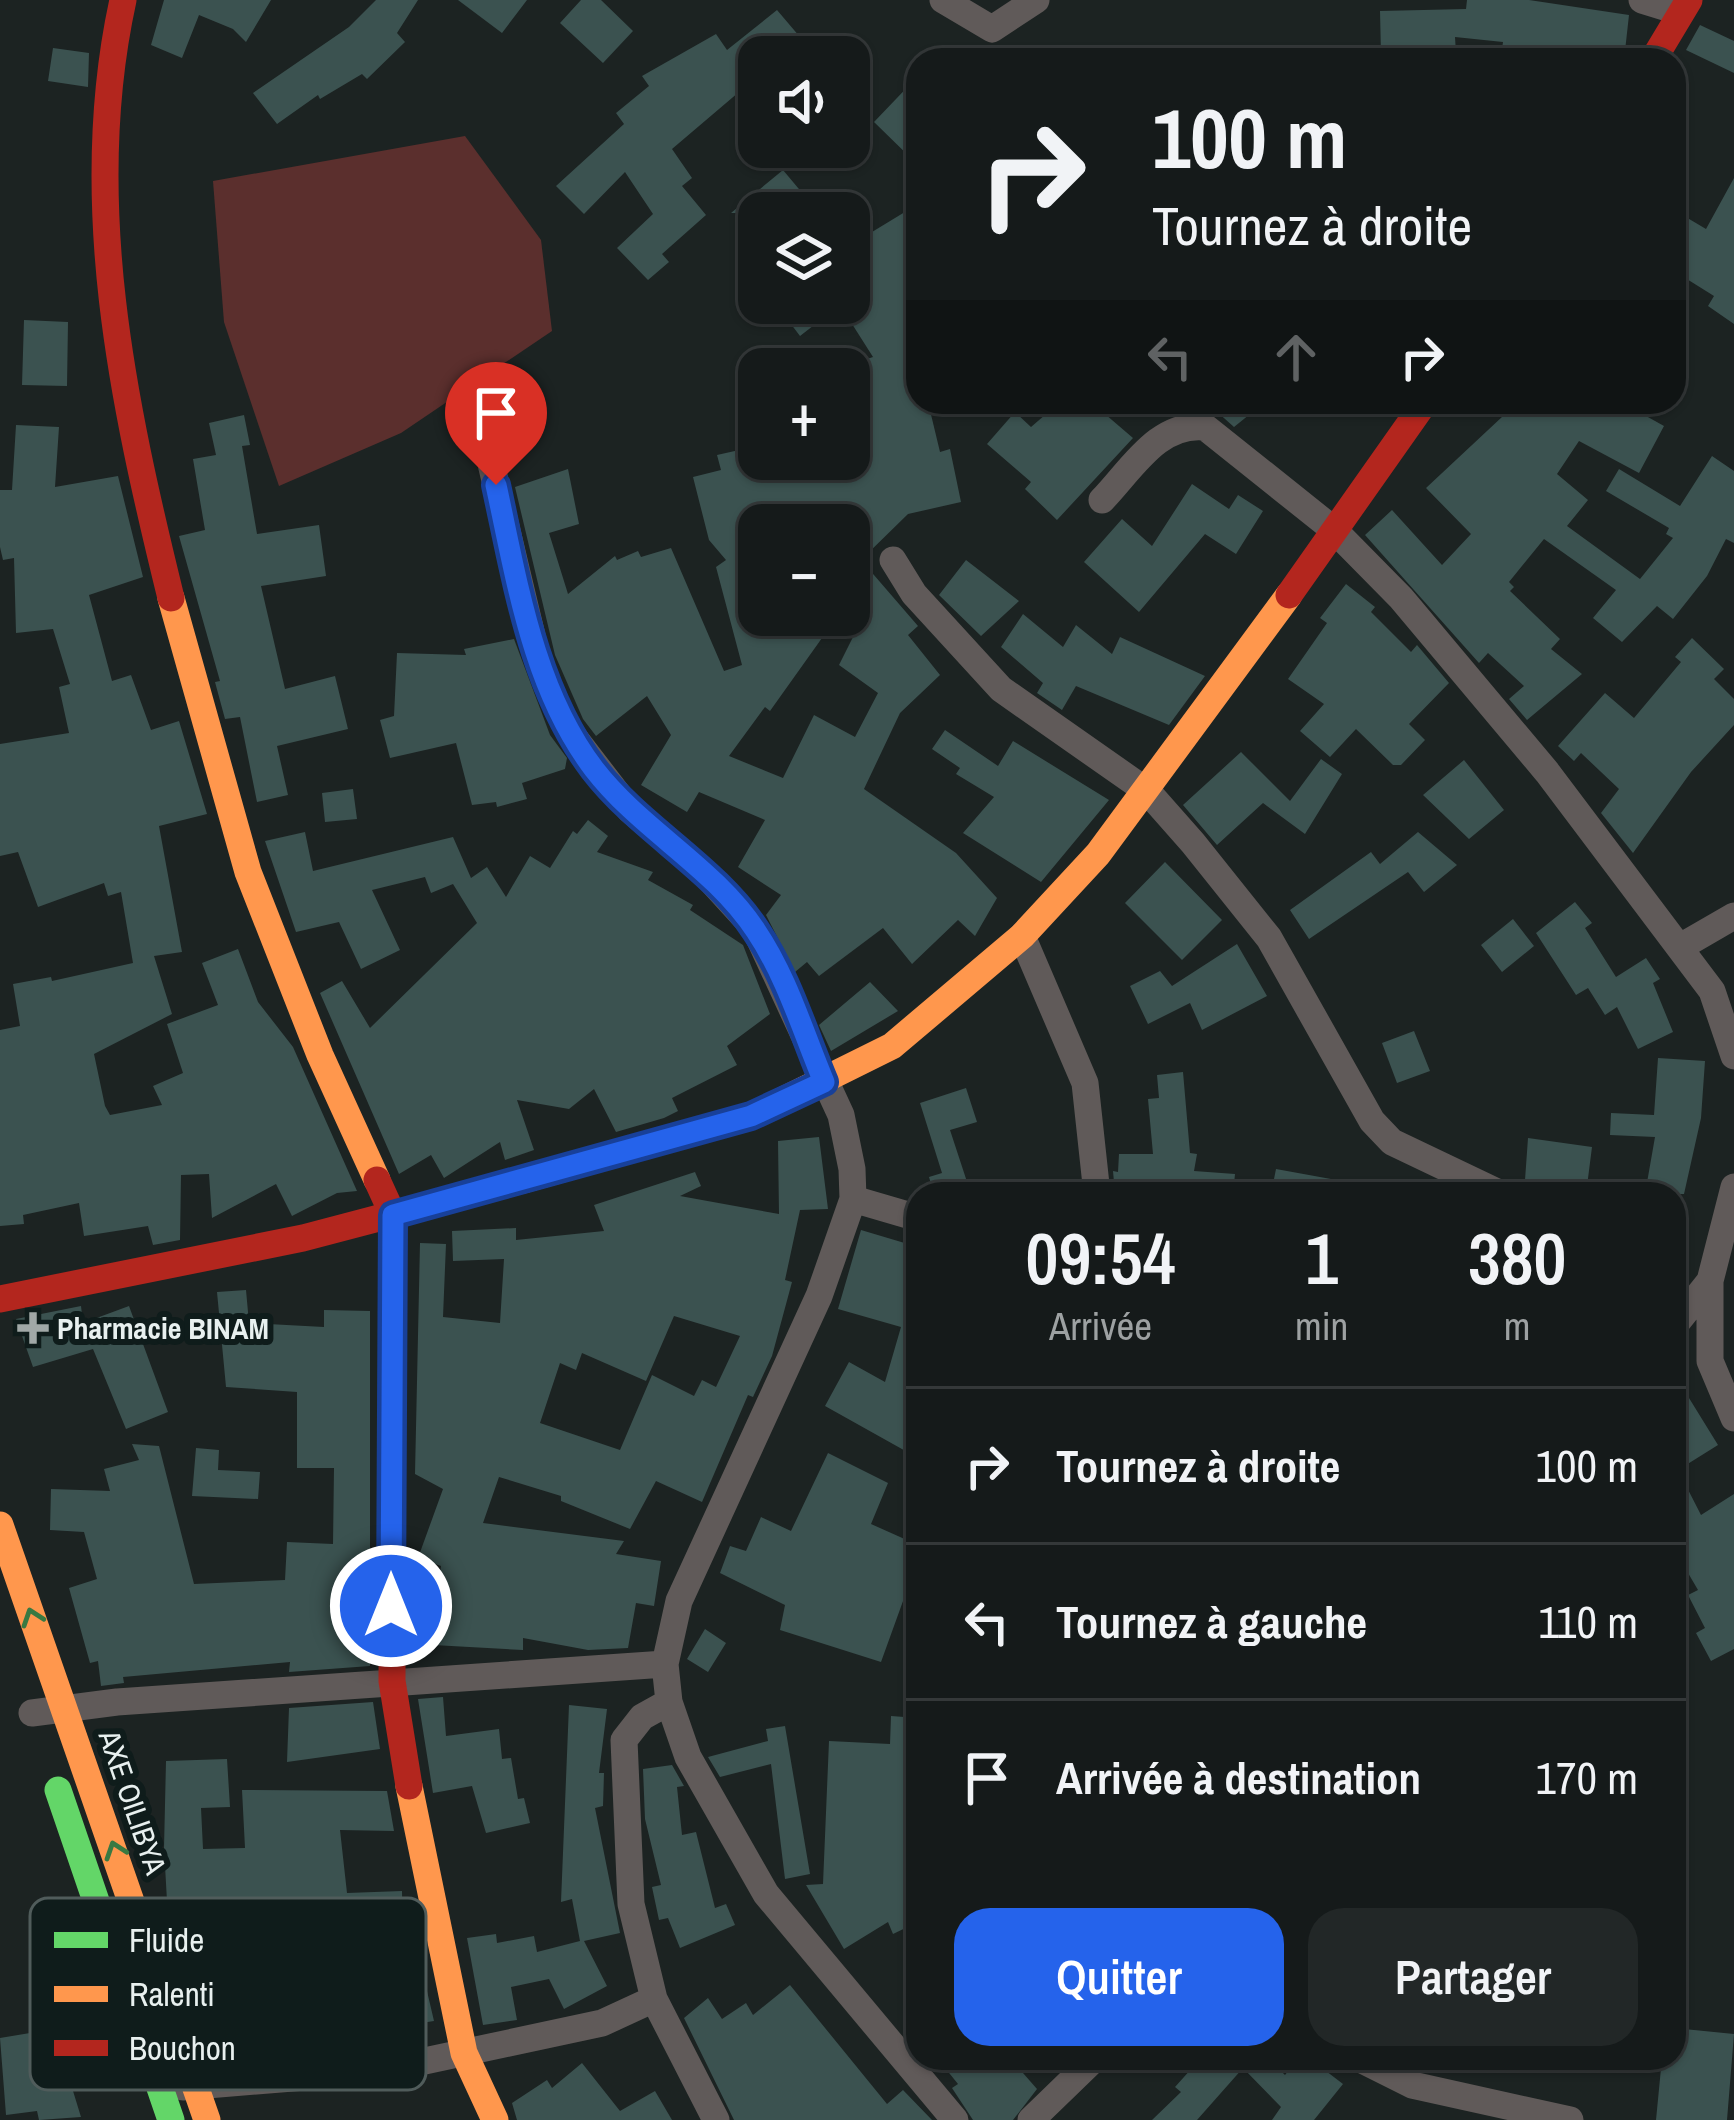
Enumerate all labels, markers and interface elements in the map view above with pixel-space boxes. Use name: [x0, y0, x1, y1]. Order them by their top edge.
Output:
map controls: [738, 36, 870, 636]
button: sound: [738, 36, 870, 168]
text: 100 m: [1152, 81, 1347, 194]
icon: right: [954, 96, 1110, 252]
text: Tournez à droite: [1152, 189, 1472, 262]
button: layers: [738, 192, 870, 324]
icon: left: [1137, 324, 1203, 390]
icon: ahead: [1263, 324, 1329, 390]
icon: right: [1389, 324, 1455, 390]
button: +: [738, 348, 870, 480]
pin: [445, 362, 547, 485]
icon: arrive: [463, 380, 529, 446]
button: −: [738, 504, 870, 636]
text: 09:54: [1026, 1209, 1175, 1306]
text: 1: [1305, 1209, 1338, 1306]
text: 380: [1468, 1209, 1566, 1306]
text: Arrivée: [1049, 1300, 1152, 1352]
text: min: [1295, 1300, 1348, 1352]
text: m: [1504, 1300, 1530, 1352]
place label: Pharmacie BINAM: [57, 1308, 269, 1348]
marker: Pharmacie BINAM: [20, 1315, 46, 1341]
icon: right: [954, 1433, 1020, 1499]
text: Tournez à droite: [1056, 1435, 1340, 1496]
text: 100 m: [1535, 1435, 1638, 1496]
position arrow: [328, 1543, 454, 1669]
icon: left: [954, 1589, 1020, 1655]
text: Tournez à gauche: [1056, 1591, 1367, 1652]
text: 110 m: [1538, 1591, 1638, 1652]
one-way arrow: [22, 1608, 46, 1629]
street label: AXE OILIBYA: [89, 1724, 177, 1880]
icon: arrive: [954, 1745, 1020, 1811]
text: Arrivée à destination: [1056, 1747, 1421, 1808]
text: 170 m: [1535, 1747, 1638, 1808]
one-way arrow: [105, 1841, 129, 1862]
legend: [30, 1898, 426, 2090]
button: Quitter: [954, 1908, 1284, 2046]
button: Partager: [1308, 1908, 1638, 2046]
text: Fluide: [129, 1918, 204, 1962]
text: Ralenti: [129, 1972, 215, 2016]
text: Bouchon: [129, 2026, 236, 2070]

